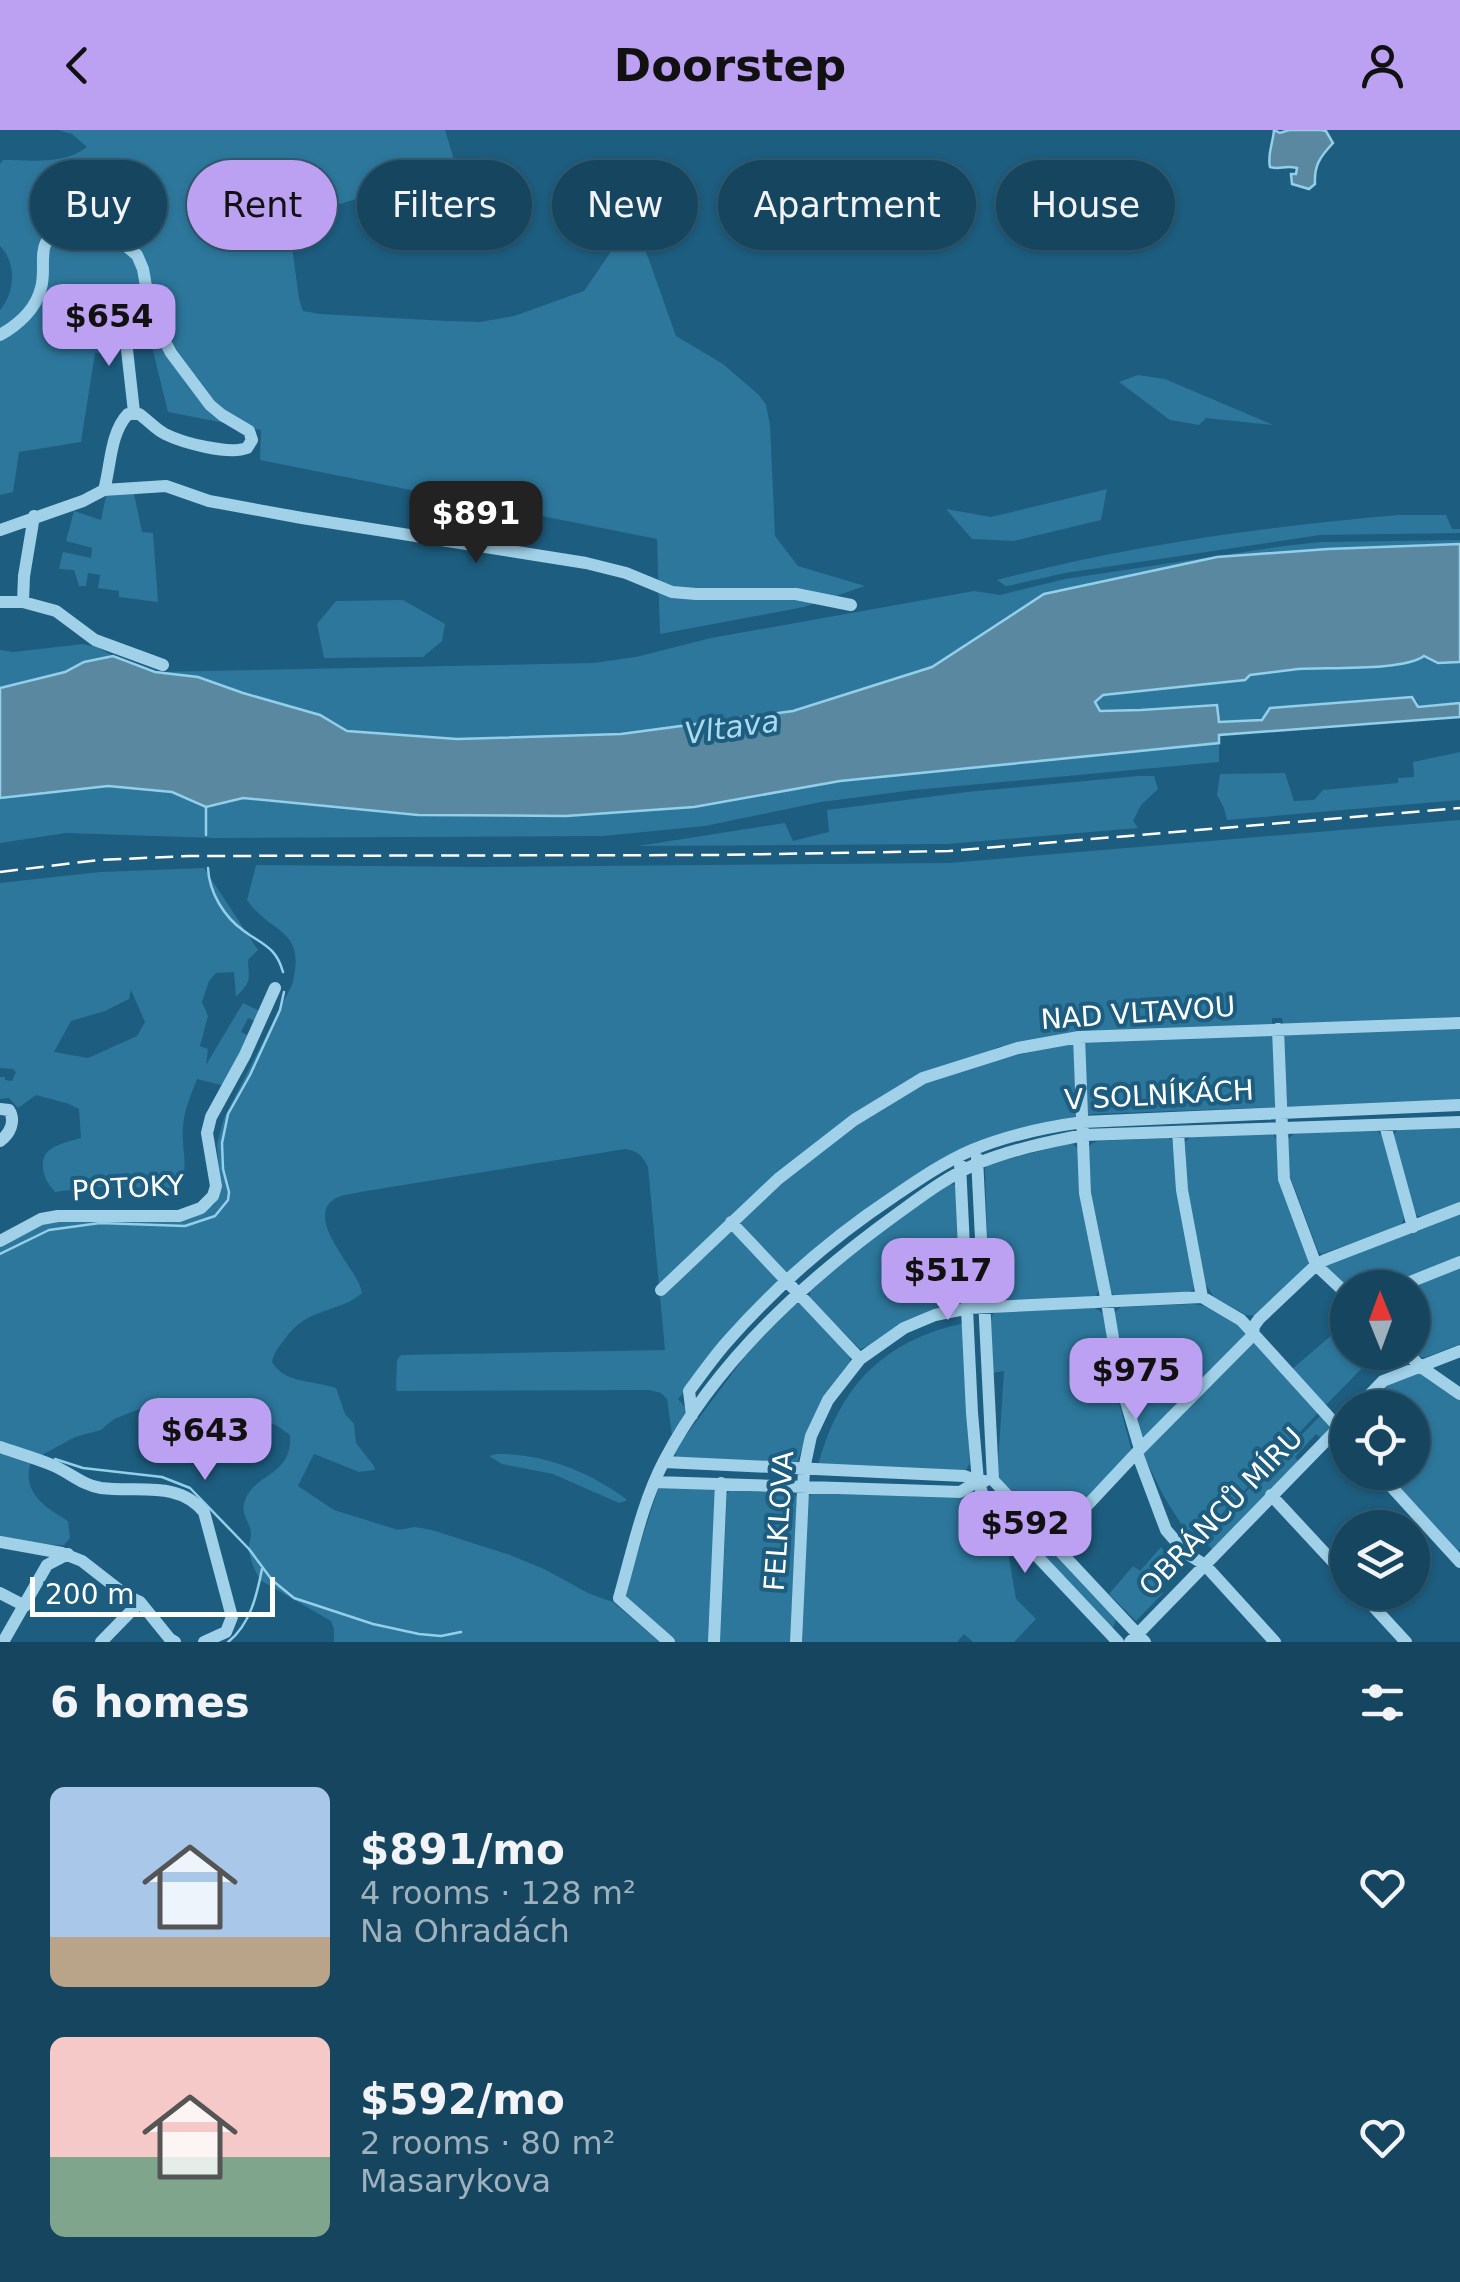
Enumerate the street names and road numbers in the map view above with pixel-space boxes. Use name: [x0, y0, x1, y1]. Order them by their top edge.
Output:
street label: NAD VLTAVOU: [1040, 990, 1236, 1036]
street label: V SOLNÍKÁCH: [1063, 1073, 1255, 1116]
street label: POTOKY: [71, 1169, 186, 1207]
street label: OBRÁNCŮ MÍRU: [1132, 1420, 1310, 1603]
street label: FELKLOVA: [758, 1450, 800, 1592]

